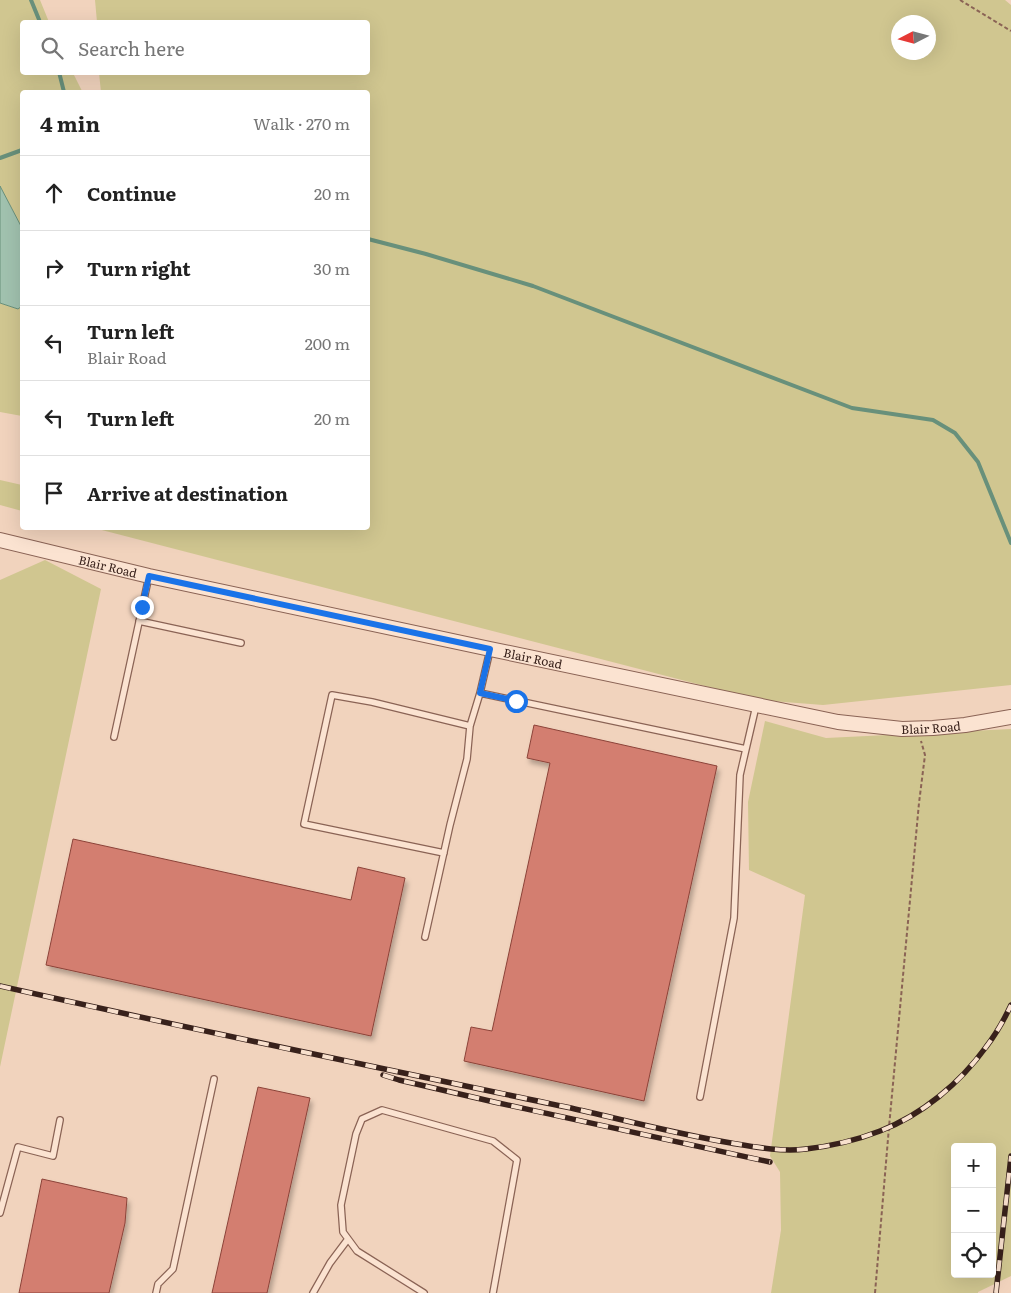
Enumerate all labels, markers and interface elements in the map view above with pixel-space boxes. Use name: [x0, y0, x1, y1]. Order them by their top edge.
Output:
north arrow: [891, 15, 936, 60]
search box: [20, 20, 370, 75]
icon: search: [38, 34, 66, 62]
text: Search here: [78, 34, 185, 62]
text: 4 min: [40, 107, 100, 138]
text: Walk · 270 m: [253, 111, 350, 135]
icon: ahead: [40, 179, 68, 207]
text: Continue: [87, 179, 176, 207]
text: 20 m: [314, 181, 350, 205]
icon: right: [40, 254, 68, 282]
text: Turn right: [87, 254, 191, 282]
text: 30 m: [313, 256, 350, 280]
text: Turn left: [87, 317, 174, 345]
icon: left: [40, 329, 68, 357]
text: 200 m: [305, 331, 350, 355]
text: Blair Road: [87, 345, 166, 369]
icon: left: [40, 404, 68, 432]
text: Turn left: [87, 404, 174, 432]
text: 20 m: [314, 406, 350, 430]
icon: arrive: [40, 479, 68, 507]
text: Arrive at destination: [87, 479, 288, 507]
street label: Blair Road: [77, 550, 140, 582]
route end: [131, 596, 154, 619]
street label: Blair Road: [502, 643, 565, 673]
route start: [505, 690, 528, 713]
street label: Blair Road: [901, 716, 962, 738]
map controls: [951, 1143, 996, 1278]
button: +: [951, 1143, 996, 1188]
button: −: [951, 1188, 996, 1233]
button: locate: [951, 1233, 996, 1278]

